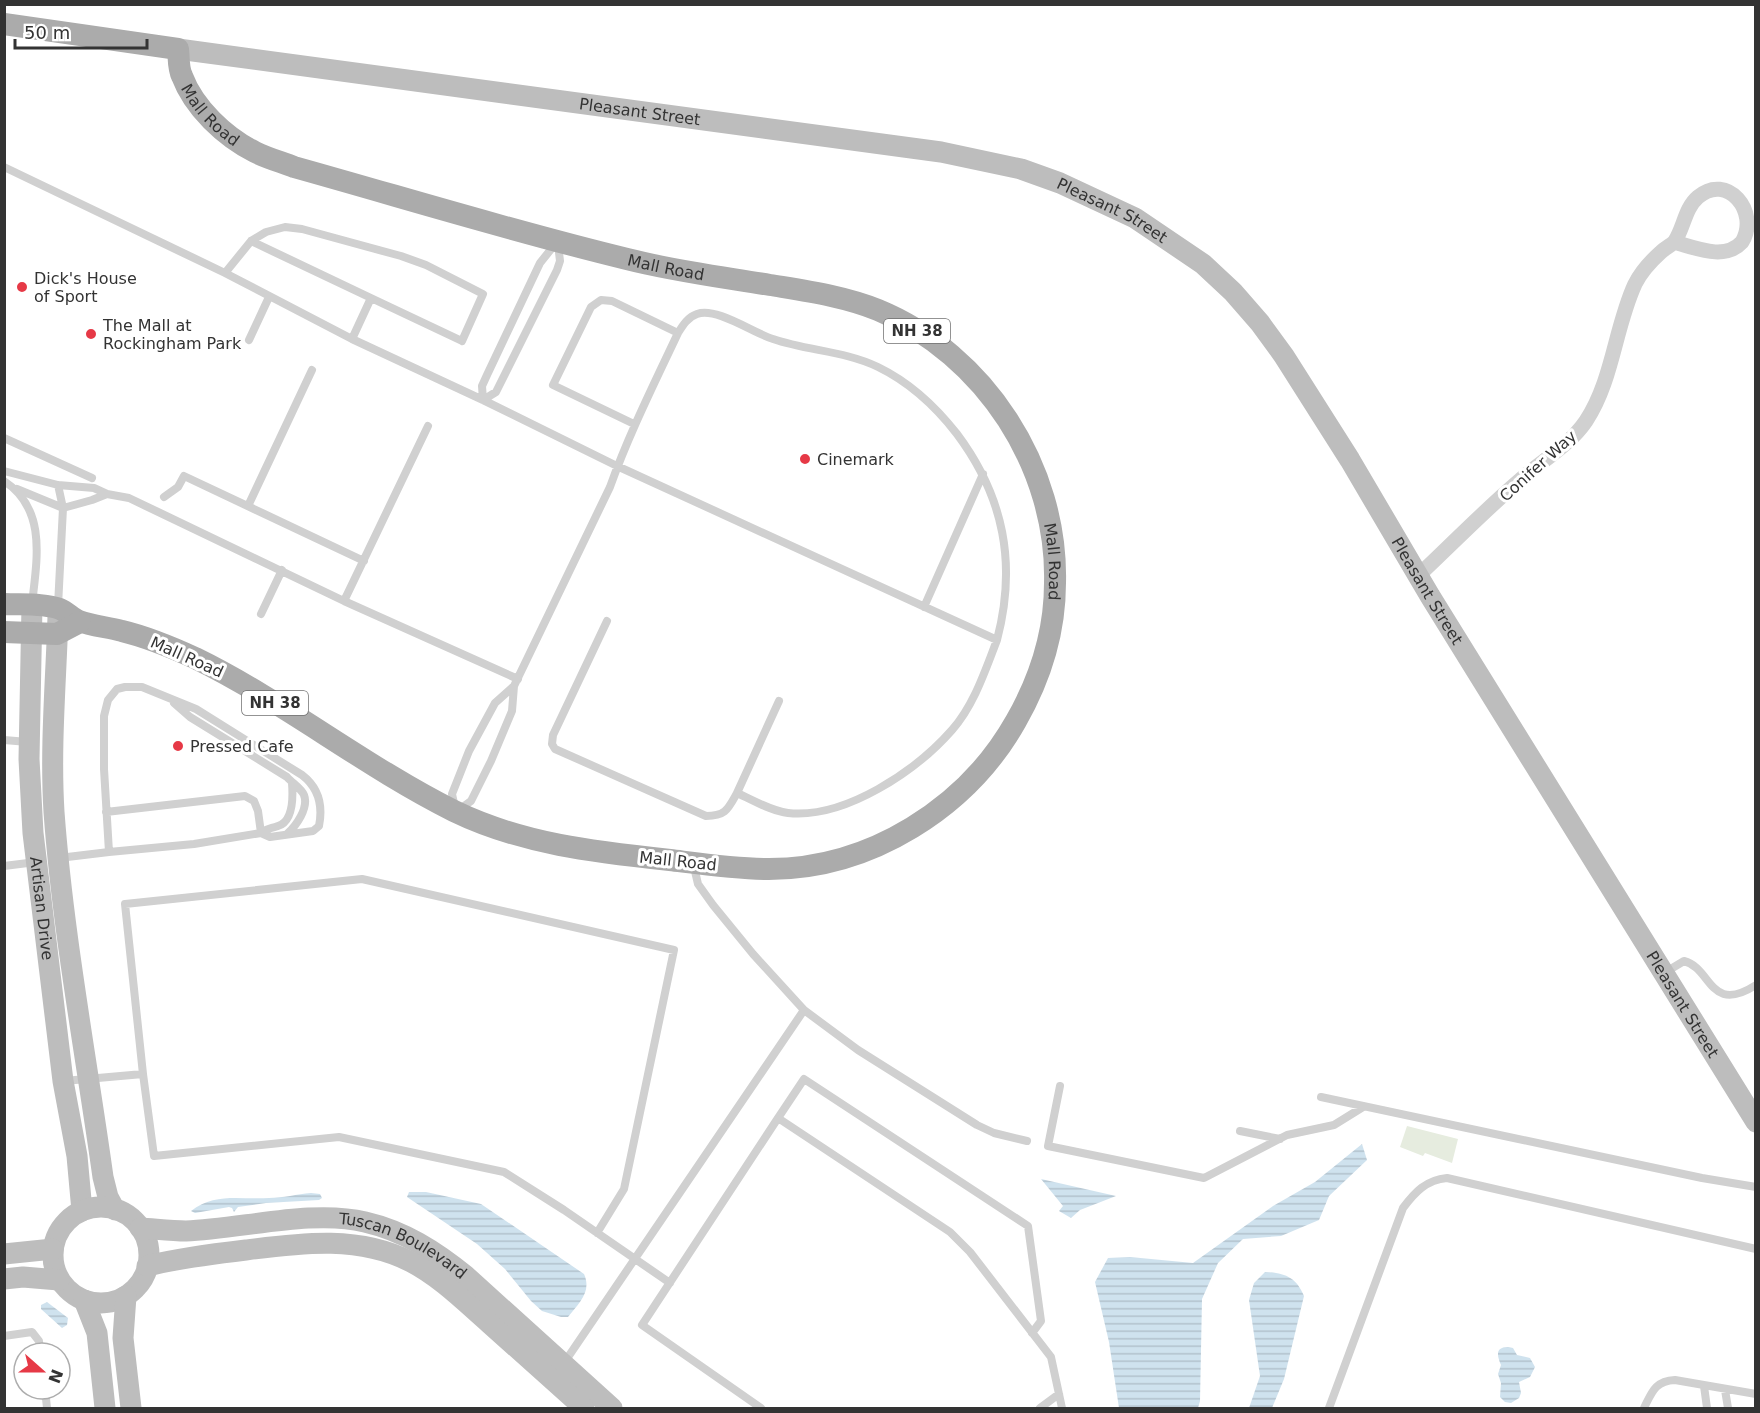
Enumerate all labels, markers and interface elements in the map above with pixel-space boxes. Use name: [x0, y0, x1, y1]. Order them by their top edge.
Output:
scale bar: [15, 12, 147, 50]
text: 50 m: [24, 22, 70, 43]
street label: Mall Road: [177, 80, 243, 150]
street label: Pleasant Street: [578, 94, 702, 129]
street label: Pleasant Street: [1054, 173, 1171, 247]
street label: Mall Road: [626, 250, 706, 284]
place label: Dick's House of Sport: [34, 269, 137, 306]
marker: Dick's House of Sport: [15, 280, 29, 294]
place label: The Mall at Rockingham Park: [102, 316, 242, 353]
road number: NH 38: [884, 319, 950, 343]
marker: The Mall at Rockingham Park: [84, 327, 98, 341]
street label: Conifer Way: [1496, 427, 1580, 505]
place label: Cinemark: [817, 450, 895, 469]
marker: Cinemark: [798, 452, 812, 466]
street label: Mall Road: [1041, 521, 1065, 601]
street label: Pleasant Street: [1388, 533, 1467, 648]
street label: Mall Road: [148, 633, 226, 681]
road number: NH 38: [242, 691, 308, 715]
place label: Pressed Cafe: [190, 737, 294, 756]
marker: Pressed Cafe: [171, 739, 185, 753]
street label: Mall Road: [638, 847, 718, 875]
street label: Artisan Drive: [26, 855, 58, 961]
street label: Pleasant Street: [1643, 947, 1723, 1061]
street label: Tuscan Boulevard: [337, 1209, 471, 1283]
north arrow: [12, 1341, 72, 1401]
text: N: [44, 1367, 67, 1386]

